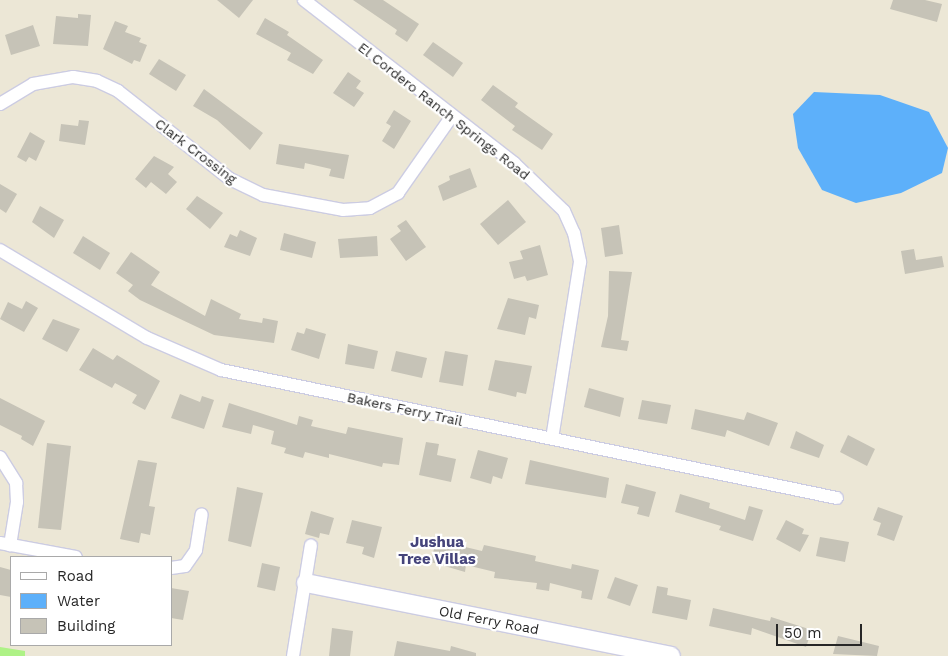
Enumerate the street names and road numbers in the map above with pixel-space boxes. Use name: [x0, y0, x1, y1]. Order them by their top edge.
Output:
street label: El Cordero Ranch Springs Road: [355, 39, 533, 183]
street label: Clark Crossing: [152, 115, 240, 187]
street label: Bakers Ferry Trail: [345, 388, 465, 430]
street label: Old Ferry Road: [437, 602, 541, 638]

